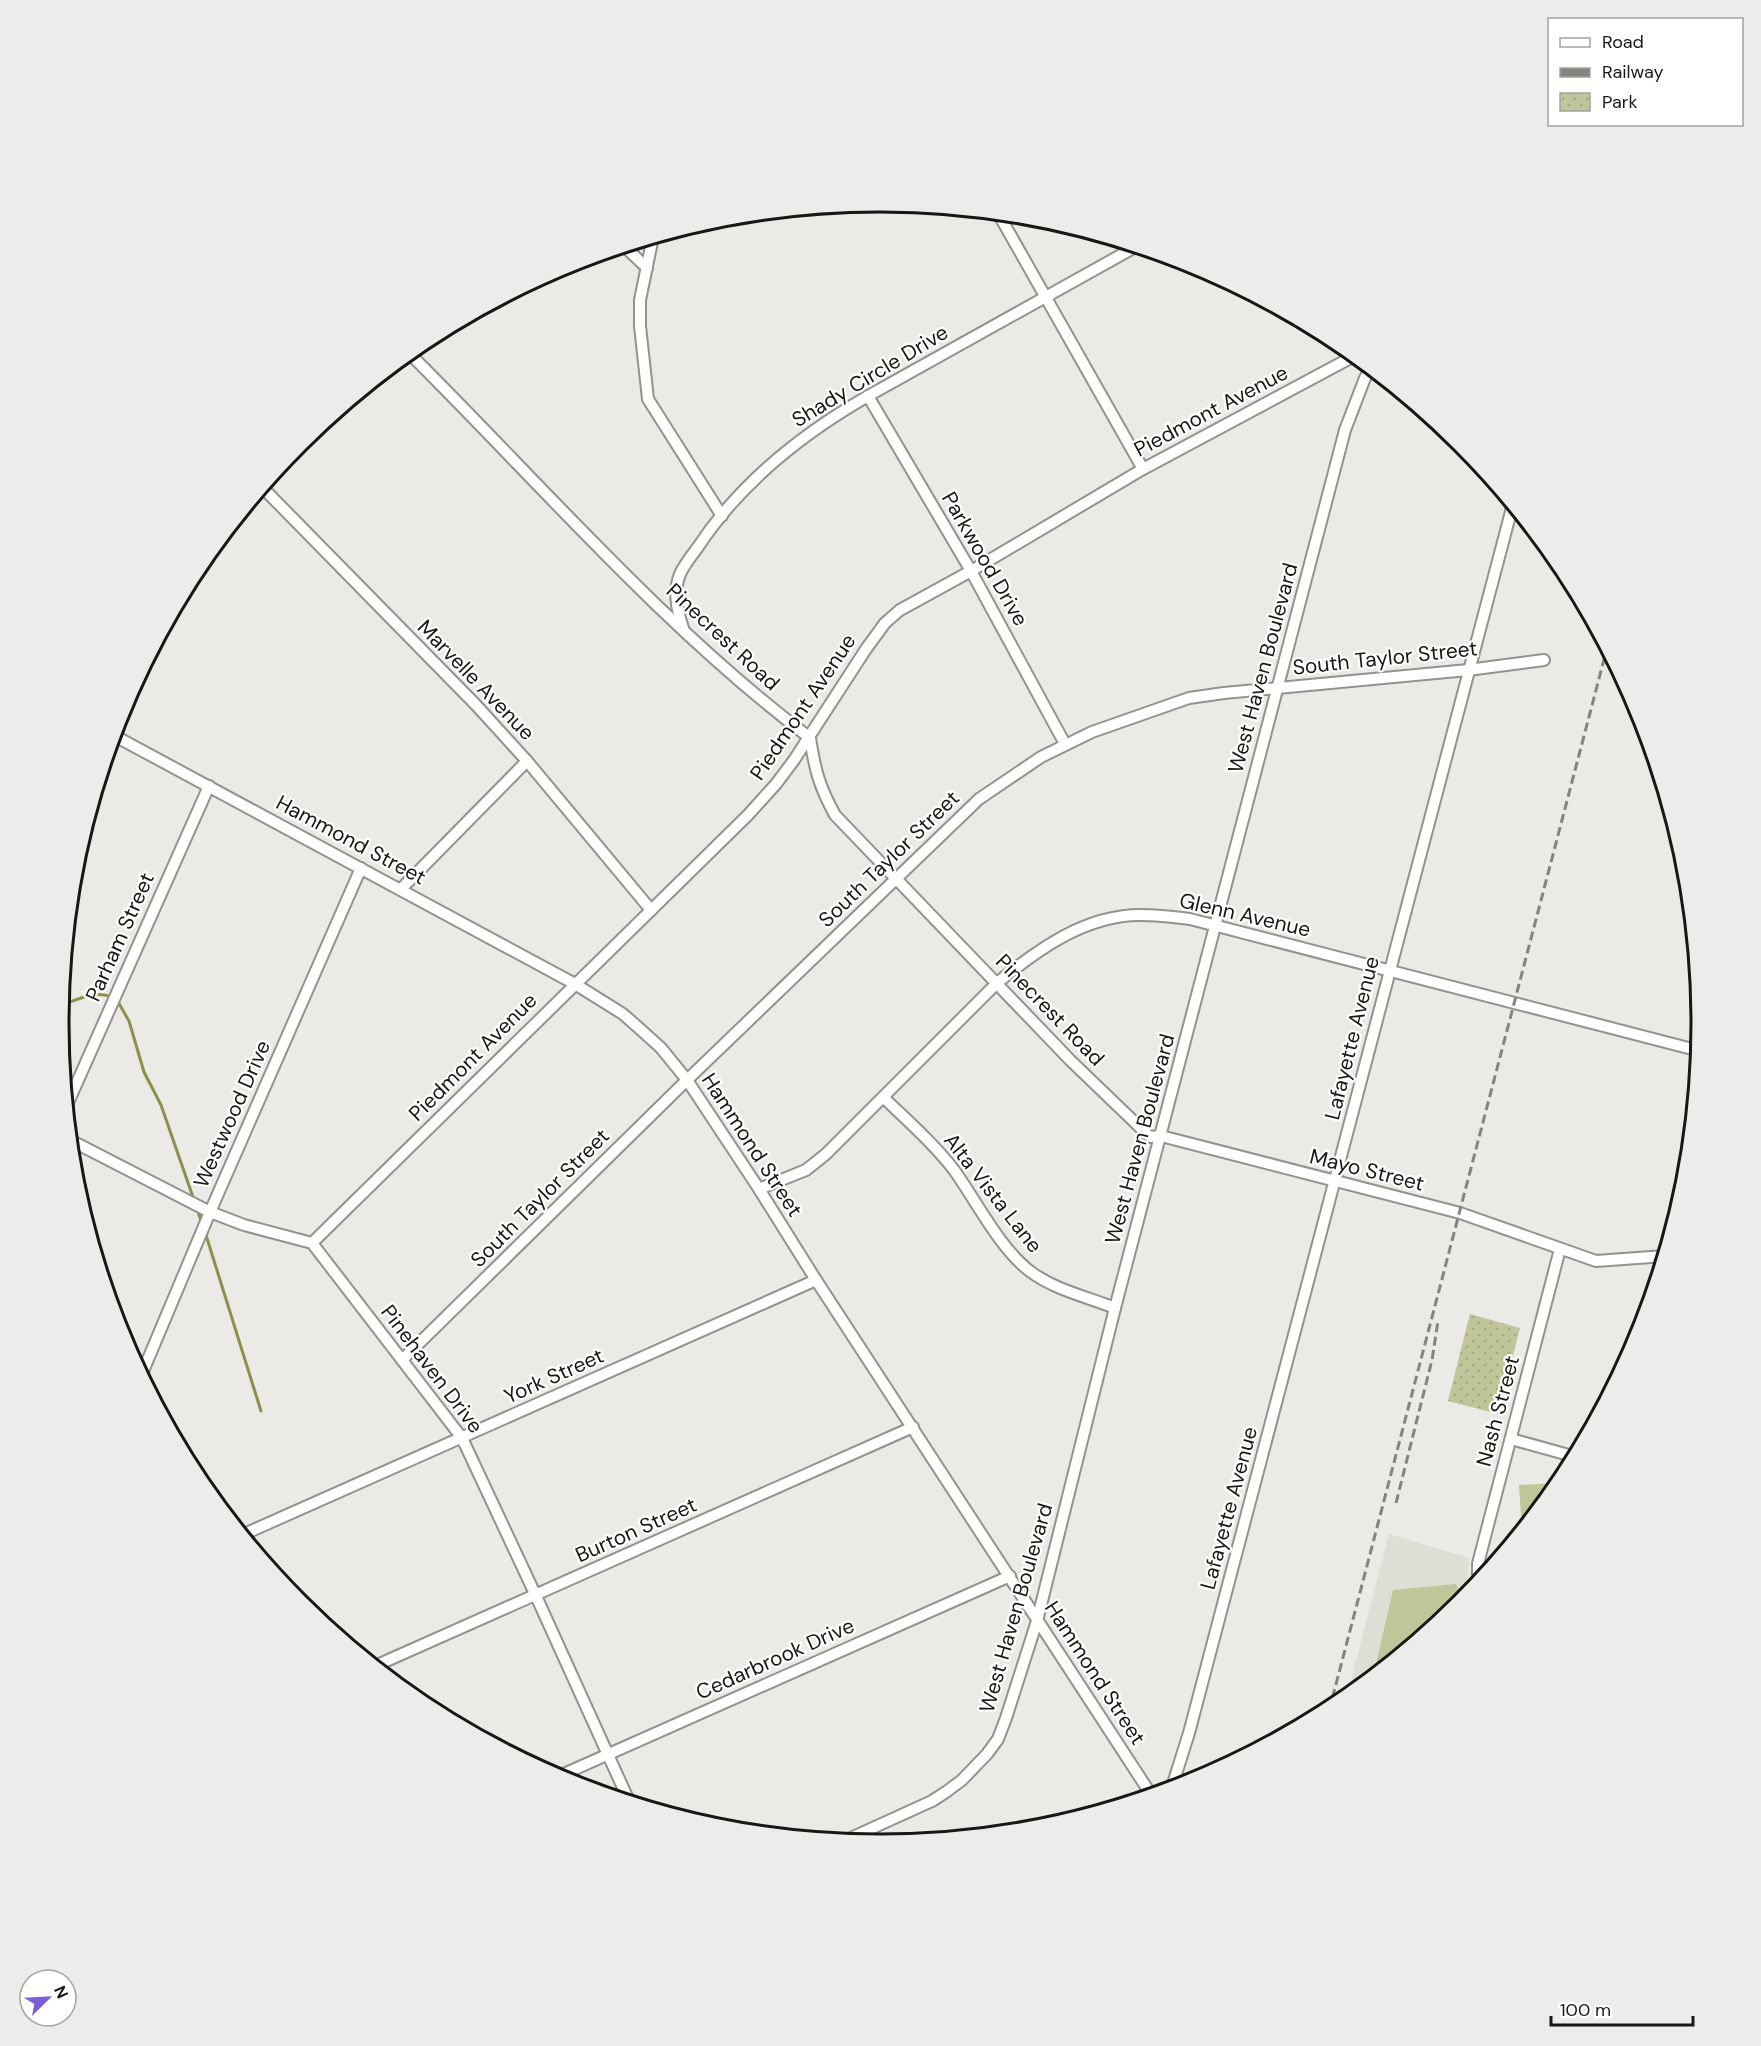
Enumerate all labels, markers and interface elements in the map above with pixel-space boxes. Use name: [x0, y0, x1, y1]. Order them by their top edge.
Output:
legend: [1548, 18, 1743, 126]
text: Road: [1602, 30, 1644, 54]
text: Railway: [1602, 60, 1664, 84]
text: Park: [1602, 90, 1638, 114]
street label: Shady Circle Drive: [787, 318, 953, 434]
street label: Piedmont Avenue: [1129, 359, 1293, 463]
street label: Parkwood Drive: [935, 487, 1035, 631]
street label: West Haven Boulevard: [1221, 560, 1305, 776]
street label: Pinecrest Road: [660, 577, 786, 697]
street label: Marvelle Avenue: [411, 614, 541, 746]
street label: Piedmont Avenue: [744, 628, 862, 786]
street label: South Taylor Street: [1291, 634, 1479, 682]
street label: South Taylor Street: [813, 784, 965, 934]
street label: Hammond Street: [271, 789, 431, 891]
street label: Parham Street: [79, 868, 161, 1006]
street label: Glenn Avenue: [1177, 886, 1313, 944]
street label: Pinecrest Road: [989, 948, 1111, 1072]
street label: Lafayette Avenue: [1318, 953, 1386, 1123]
street label: Piedmont Avenue: [403, 987, 543, 1127]
street label: West Haven Boulevard: [1098, 1031, 1182, 1247]
street label: Westwood Drive: [187, 1036, 277, 1192]
street label: Hammond Street: [695, 1068, 809, 1222]
street label: South Taylor Street: [464, 1122, 616, 1274]
street label: Alta Vista Lane: [937, 1127, 1049, 1259]
street label: Mayo Street: [1307, 1142, 1427, 1198]
street label: Pinehaven Drive: [374, 1299, 490, 1439]
street label: York Street: [500, 1342, 608, 1410]
street label: Nash Street: [1470, 1352, 1526, 1470]
street label: Lafayette Avenue: [1194, 1423, 1264, 1593]
street label: Burton Street: [571, 1491, 701, 1569]
street label: West Haven Boulevard: [973, 1500, 1059, 1716]
street label: Hammond Street: [1038, 1596, 1152, 1750]
street label: Cedarbrook Drive: [691, 1611, 859, 1706]
north arrow: [18, 1968, 78, 2028]
text: N: [49, 1983, 73, 2002]
scale bar: [1551, 1989, 1694, 2027]
text: 100 m: [1560, 1998, 1611, 2022]

